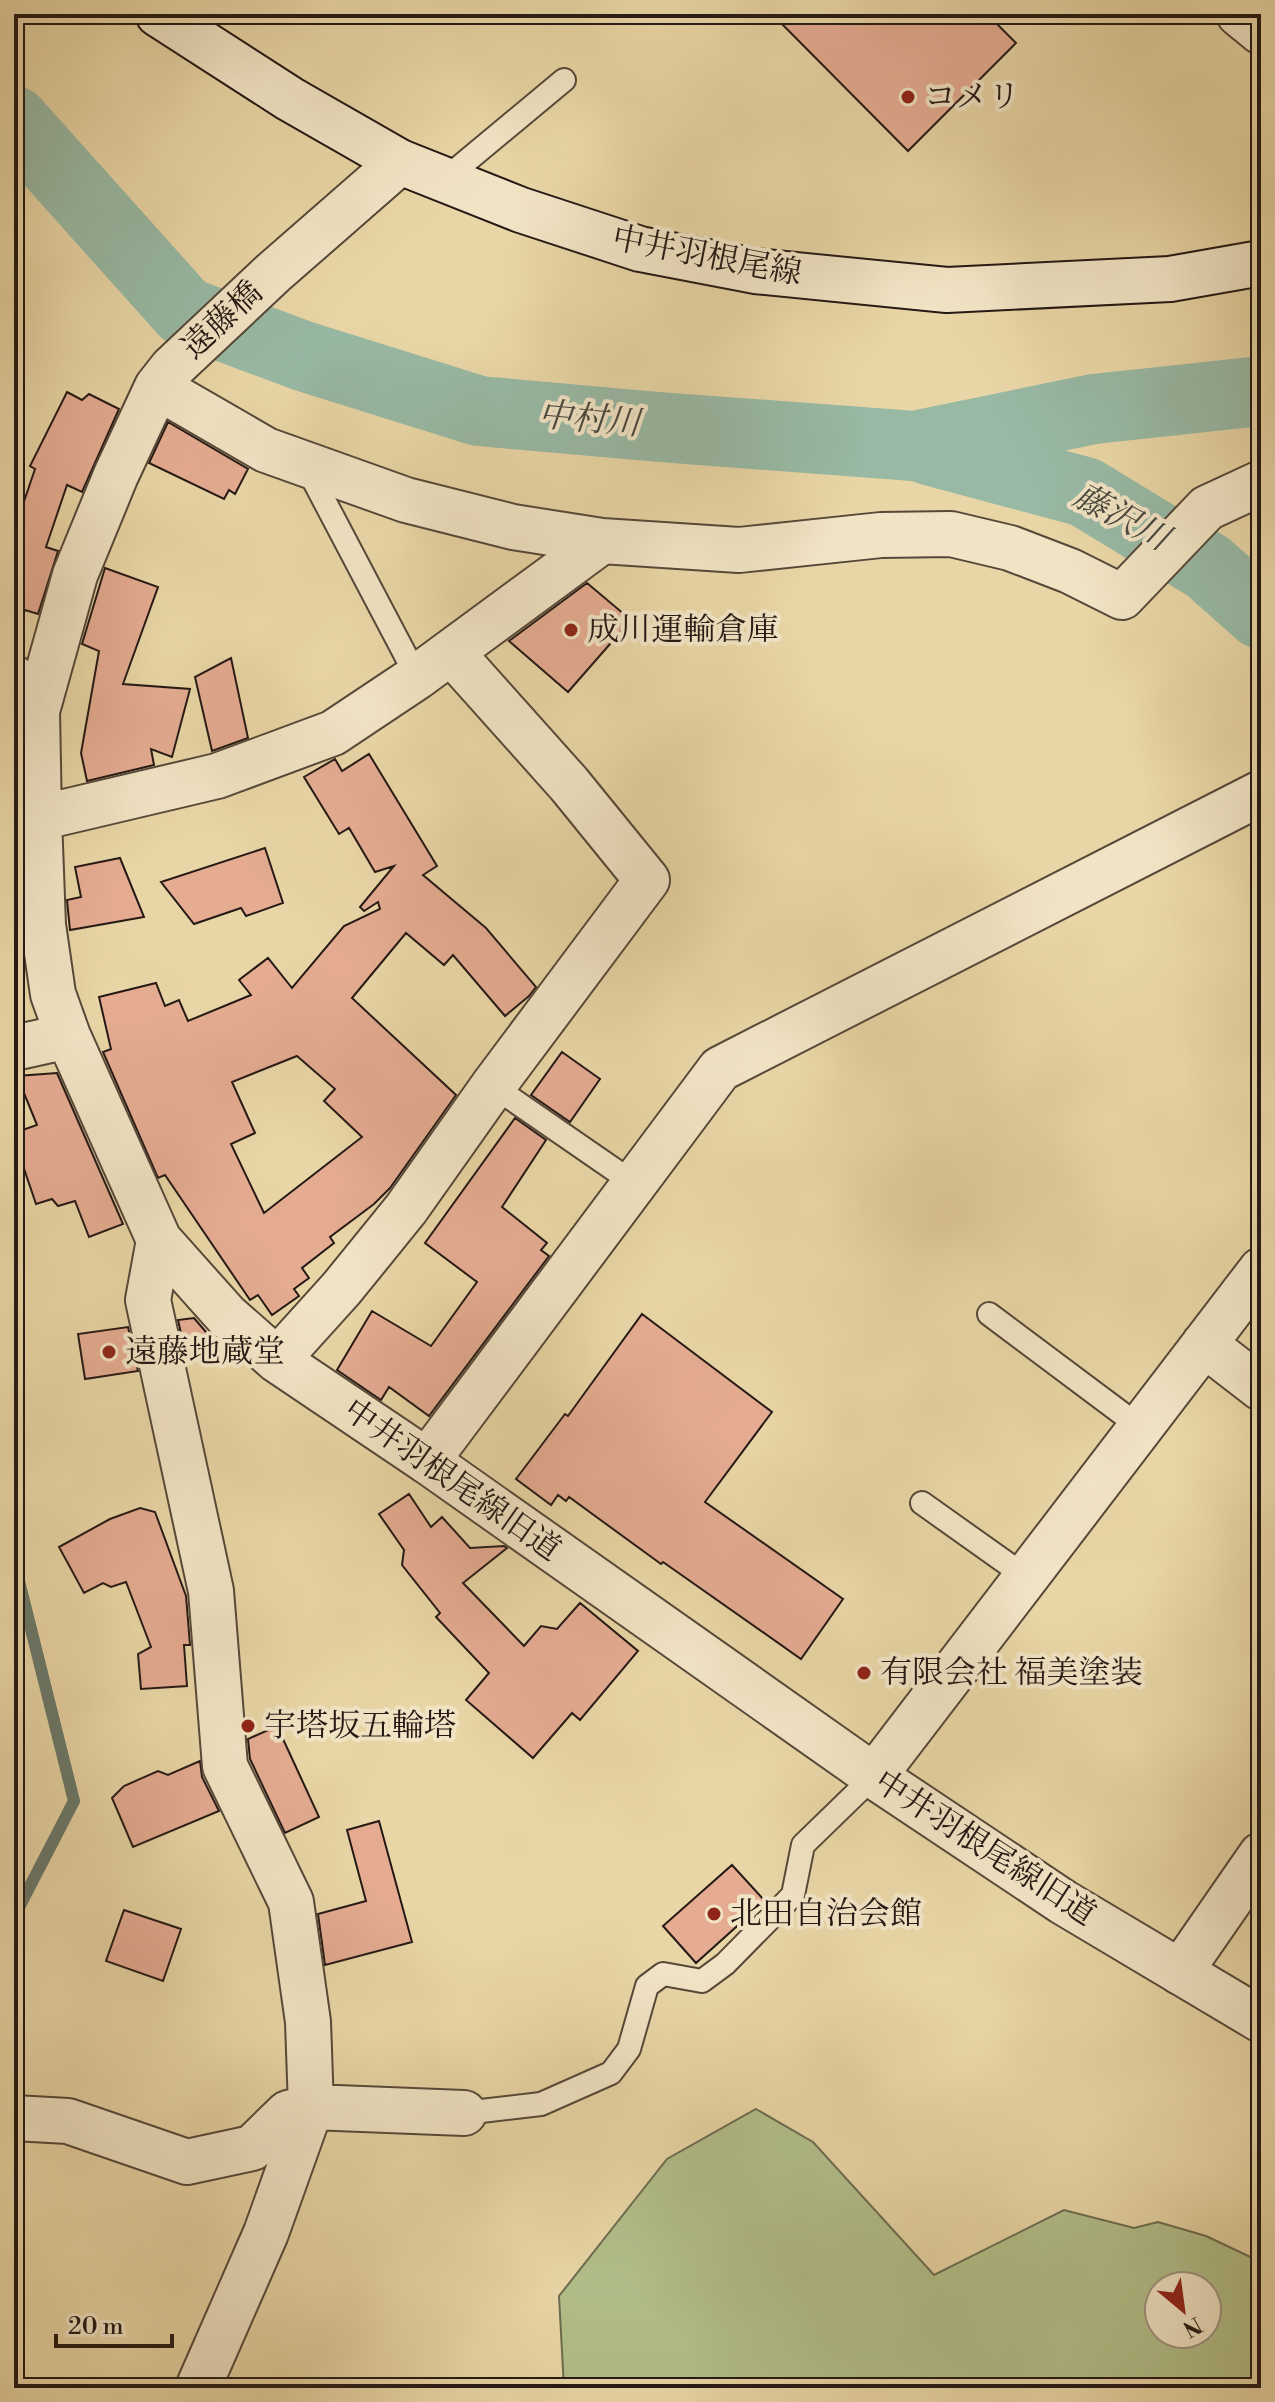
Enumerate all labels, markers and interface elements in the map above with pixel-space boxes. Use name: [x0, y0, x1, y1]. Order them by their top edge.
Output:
place label: コメリ: [924, 77, 1020, 117]
marker: コメリ: [899, 88, 917, 106]
street label: 中井羽根尾線: [609, 218, 805, 294]
street label: 遠藤橋: [173, 273, 271, 367]
water label: 中村川: [536, 395, 646, 446]
water label: 藤沢川: [1066, 476, 1179, 562]
place label: 成川運輸倉庫: [587, 610, 779, 650]
marker: 成川運輸倉庫: [562, 621, 580, 639]
place label: 遠藤地蔵堂: [125, 1332, 285, 1372]
marker: 遠藤地蔵堂: [100, 1343, 118, 1361]
street label: 中井羽根尾線旧道: [336, 1390, 568, 1570]
place label: 有限会社 福美塗装: [880, 1653, 1143, 1693]
marker: 有限会社 福美塗装: [855, 1664, 873, 1682]
place label: 宇塔坂五輪塔: [264, 1706, 456, 1746]
marker: 宇塔坂五輪塔: [239, 1717, 257, 1735]
street label: 中井羽根尾線旧道: [867, 1762, 1103, 1934]
place label: 北田自治会館: [730, 1894, 922, 1934]
marker: 北田自治会館: [705, 1905, 723, 1923]
north arrow: [1143, 2270, 1223, 2350]
scale bar: [56, 2298, 172, 2348]
text: N: [1177, 2310, 1206, 2342]
text: 20 m: [68, 2312, 124, 2342]

